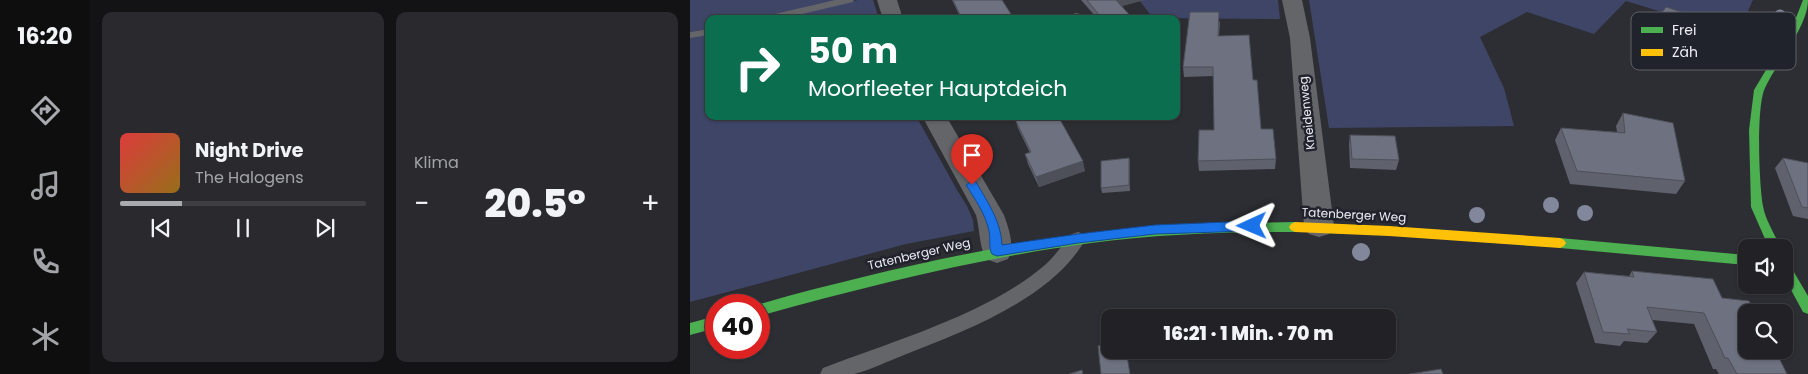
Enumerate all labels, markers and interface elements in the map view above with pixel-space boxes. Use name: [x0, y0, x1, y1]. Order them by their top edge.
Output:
legend: [1631, 12, 1796, 70]
text: Frei: [1672, 20, 1696, 40]
text: 16:20: [17, 21, 73, 52]
text: 50 m: [808, 26, 898, 75]
icon: right: [725, 35, 790, 100]
text: Zäh: [1672, 42, 1698, 62]
text: Moorfleeter Hauptdeich: [808, 73, 1067, 104]
street label: Kneidenweg: [1294, 75, 1319, 151]
icon: directions: [28, 93, 63, 128]
pin: [951, 134, 993, 185]
text: Night Drive: [195, 137, 304, 164]
icon: arrive: [958, 141, 986, 169]
text: Klima: [414, 151, 459, 174]
text: The Halogens: [195, 166, 303, 189]
icon: music: [28, 168, 63, 203]
text: 20.5°: [485, 177, 586, 230]
text: −: [414, 184, 429, 223]
text: +: [641, 184, 660, 223]
position arrow: [1225, 199, 1277, 251]
street label: Tatenberger Weg: [1301, 203, 1407, 226]
icon: previous: [147, 214, 175, 242]
icon: pause: [229, 214, 257, 242]
icon: next: [311, 214, 339, 242]
street label: Tatenberger Weg: [866, 233, 972, 274]
map controls: [1738, 239, 1793, 359]
button: sound: [1738, 239, 1793, 294]
icon: phone: [28, 244, 63, 279]
speed limit sign: 40: [705, 294, 770, 359]
button: search: [1738, 304, 1793, 359]
icon: climate: [28, 319, 63, 354]
text: 16:21 · 1 Min. · 70 m: [1164, 320, 1333, 347]

